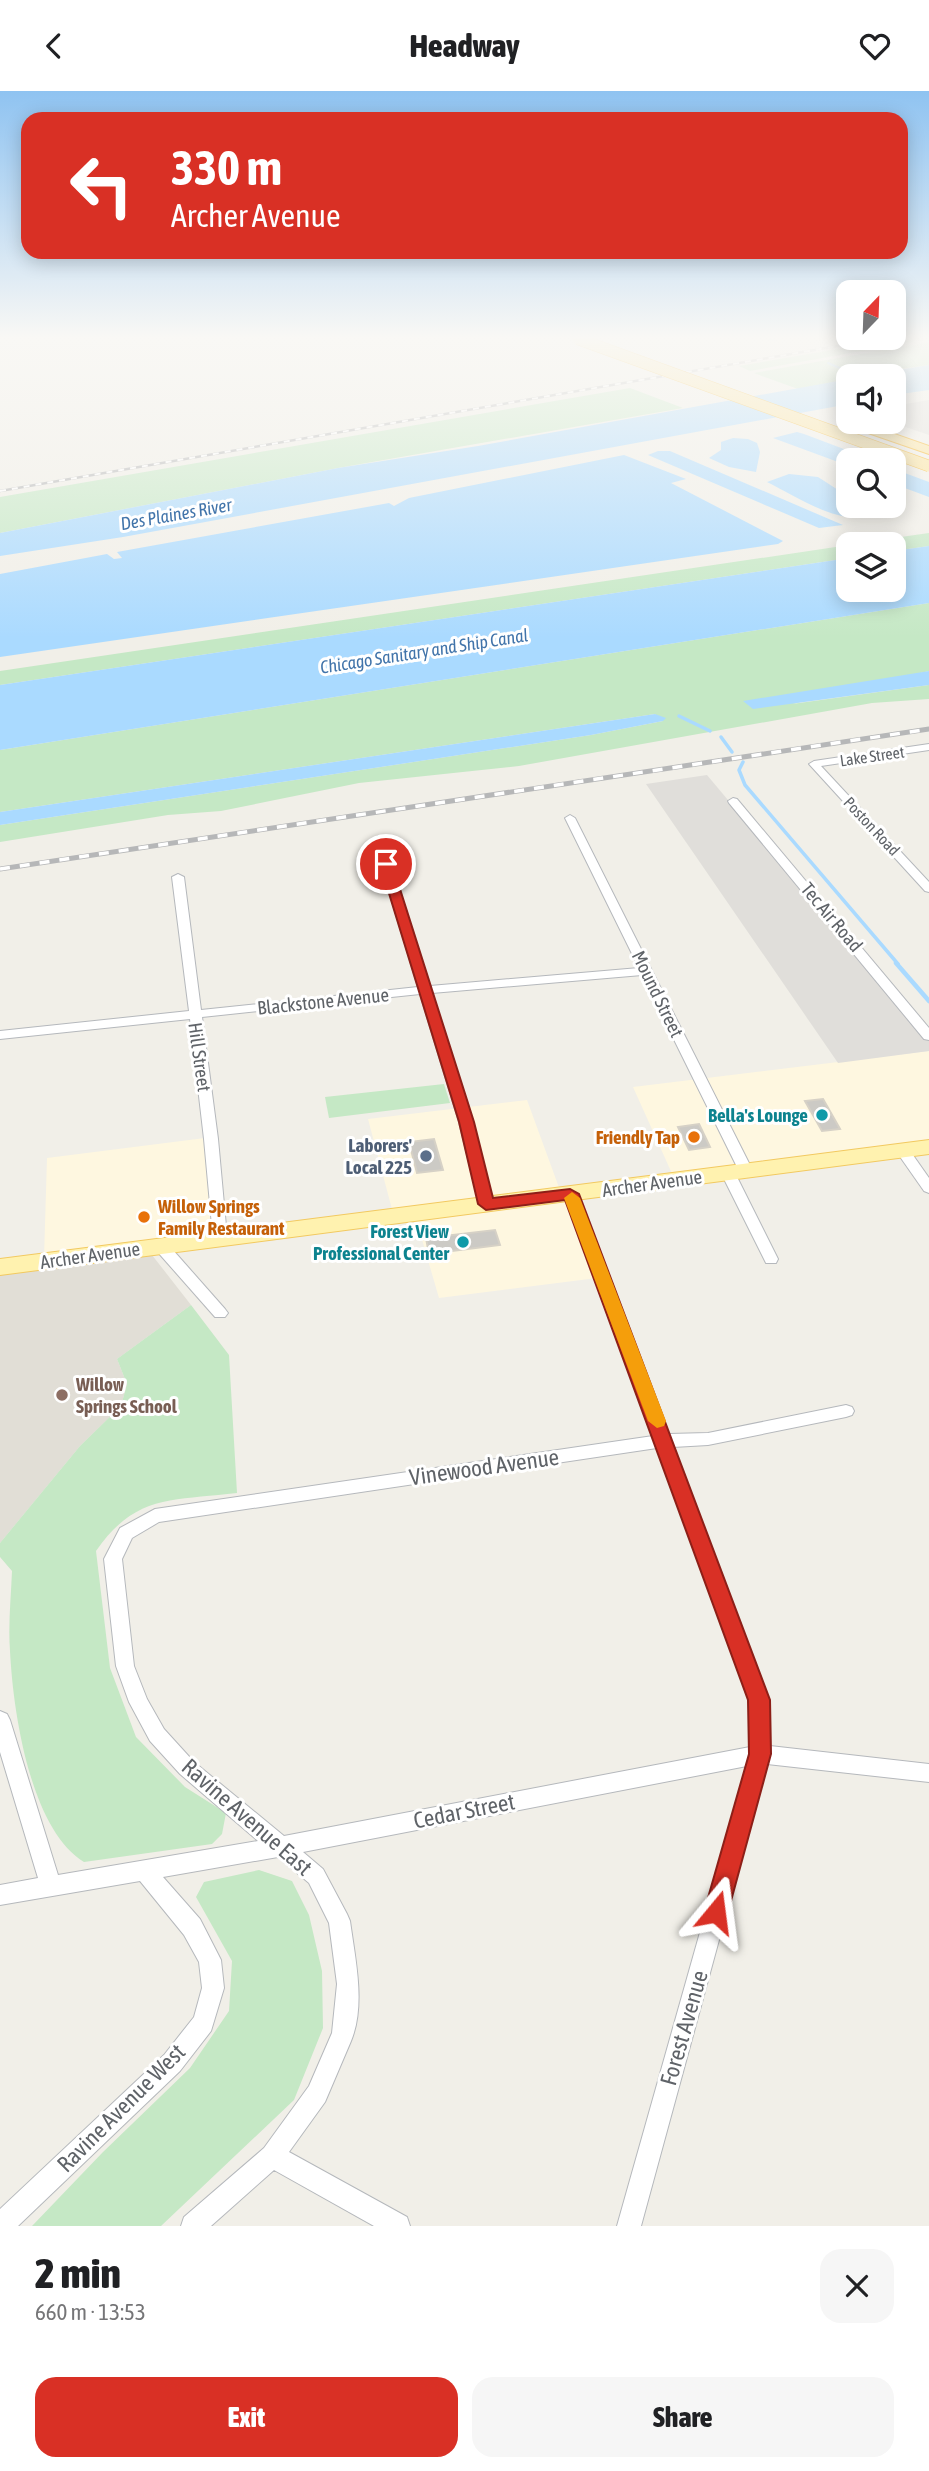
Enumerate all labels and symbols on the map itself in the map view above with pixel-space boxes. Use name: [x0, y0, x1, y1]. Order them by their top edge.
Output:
north arrow: [836, 280, 906, 350]
water label: Des Plaines River: [119, 494, 234, 534]
water label: Chicago Sanitary and Ship Canal: [319, 624, 529, 678]
street label: Lake Street: [839, 743, 906, 769]
street label: Poston Road: [840, 793, 904, 859]
pin: [356, 834, 416, 894]
street label: Tec Air Road: [797, 878, 867, 956]
street label: Mound Street: [628, 947, 688, 1041]
street label: Blackstone Avenue: [256, 983, 390, 1019]
street label: Hill Street: [184, 1021, 216, 1093]
place label: Bella's Lounge: [708, 1104, 808, 1126]
marker: Bella's Lounge: [814, 1107, 830, 1123]
place label: Friendly Tap: [596, 1126, 680, 1148]
marker: Friendly Tap: [686, 1129, 702, 1145]
place label: Laborers' Local 225: [345, 1134, 412, 1178]
marker: Laborers' Local 225: [418, 1148, 434, 1164]
street label: Archer Avenue: [601, 1165, 703, 1201]
place label: Willow Springs Family Restaurant: [157, 1195, 285, 1239]
marker: Willow Springs Family Restaurant: [136, 1209, 152, 1225]
place label: Forest View Professional Center: [313, 1220, 450, 1264]
marker: Forest View Professional Center: [455, 1234, 471, 1250]
street label: Archer Avenue: [39, 1237, 141, 1273]
place label: Willow Springs School: [75, 1373, 178, 1417]
marker: Willow Springs School: [54, 1387, 70, 1403]
street label: Vinewood Avenue: [408, 1444, 560, 1490]
street label: Ravine Avenue East: [177, 1753, 317, 1881]
street label: Cedar Street: [411, 1788, 517, 1834]
position arrow: [679, 1875, 753, 1949]
street label: Forest Avenue: [655, 1968, 713, 2088]
street label: Ravine Avenue West: [52, 2039, 190, 2177]

